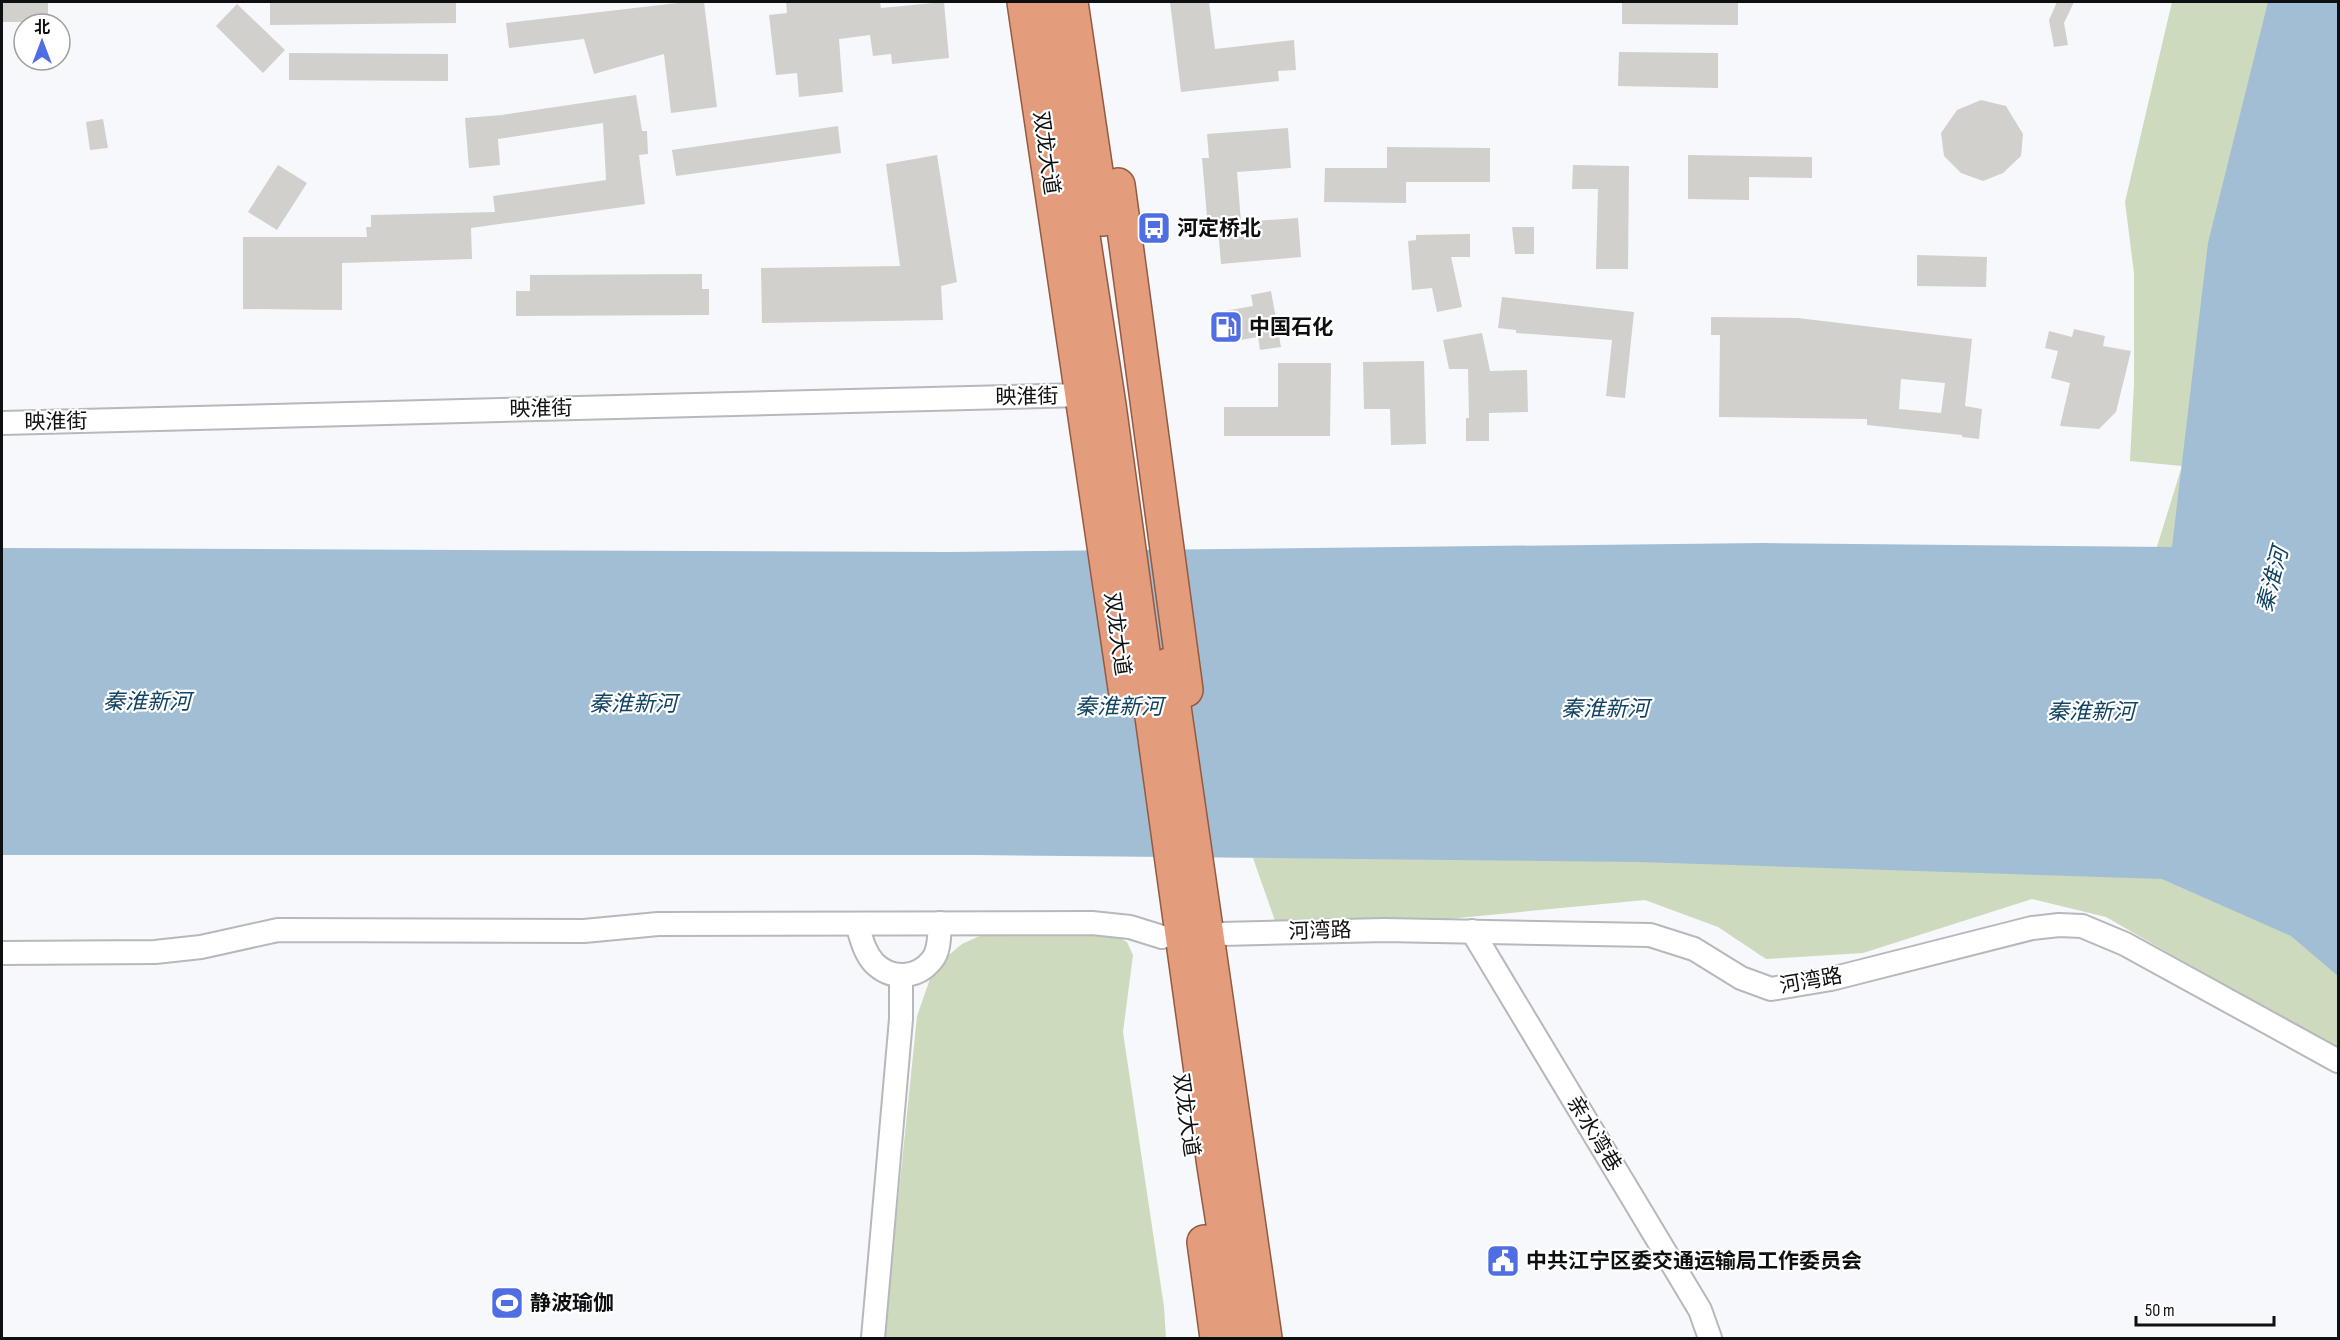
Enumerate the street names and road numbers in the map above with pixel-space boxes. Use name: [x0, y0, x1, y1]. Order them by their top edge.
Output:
street label: 双龙大道: [1028, 110, 1064, 196]
street label: 映淮街: [995, 384, 1059, 410]
street label: 映淮街: [509, 396, 573, 422]
street label: 映淮街: [24, 409, 88, 435]
street label: 双龙大道: [1099, 591, 1135, 677]
street label: 河湾路: [1288, 917, 1352, 945]
street label: 河湾路: [1778, 963, 1844, 999]
street label: 双龙大道: [1168, 1072, 1204, 1158]
street label: 亲水湾巷: [1562, 1092, 1626, 1176]

